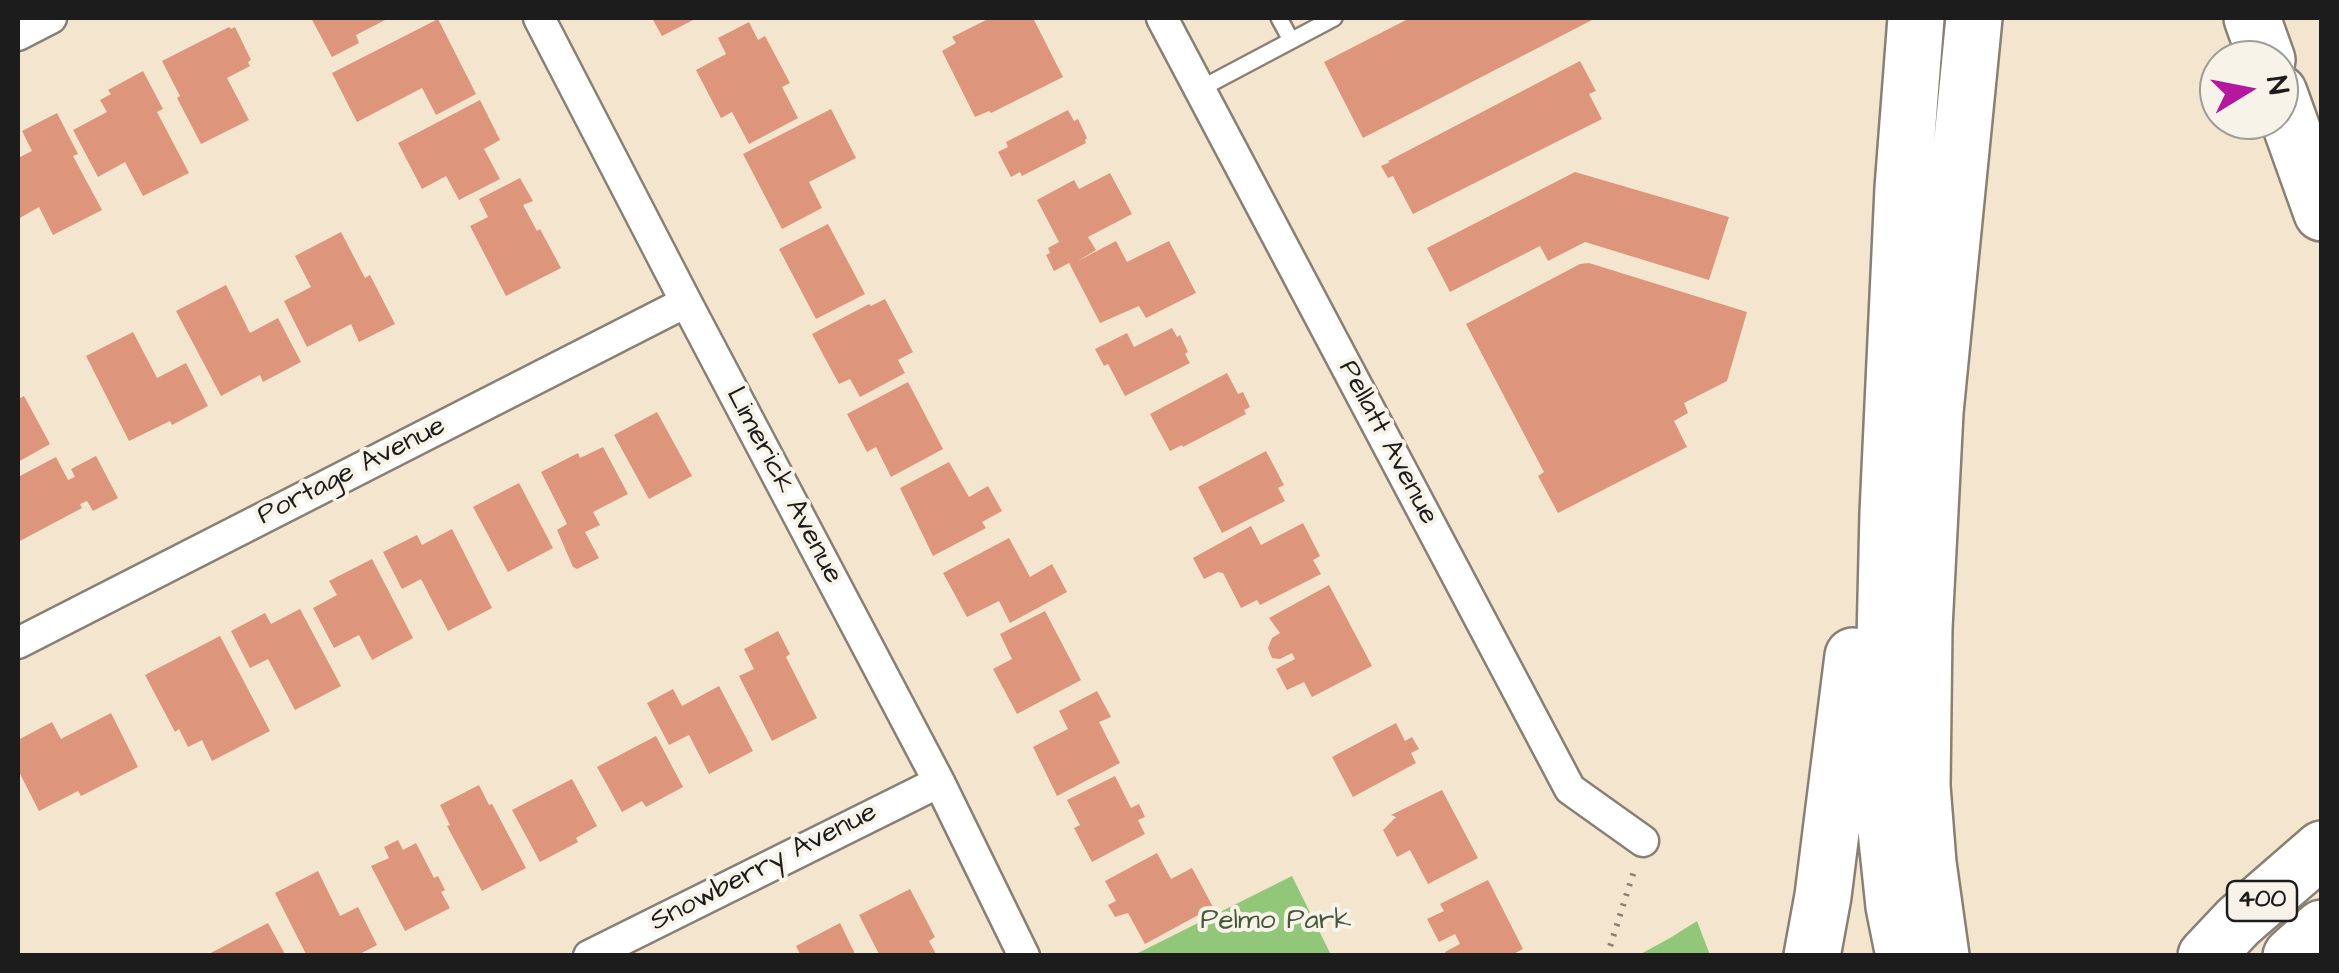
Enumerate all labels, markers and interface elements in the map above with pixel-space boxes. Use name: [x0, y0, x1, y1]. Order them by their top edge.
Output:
north arrow: [2199, 40, 2299, 140]
text: N: [2256, 73, 2298, 97]
street label: Pellatt Avenue: [1330, 355, 1444, 531]
street label: Limerick Avenue: [717, 382, 849, 590]
street label: Portage Avenue: [252, 410, 452, 534]
street label: Snowberry Avenue: [645, 796, 883, 940]
road number: 400: [2227, 881, 2297, 921]
park label: Pelmo Park: [1201, 905, 1351, 939]

